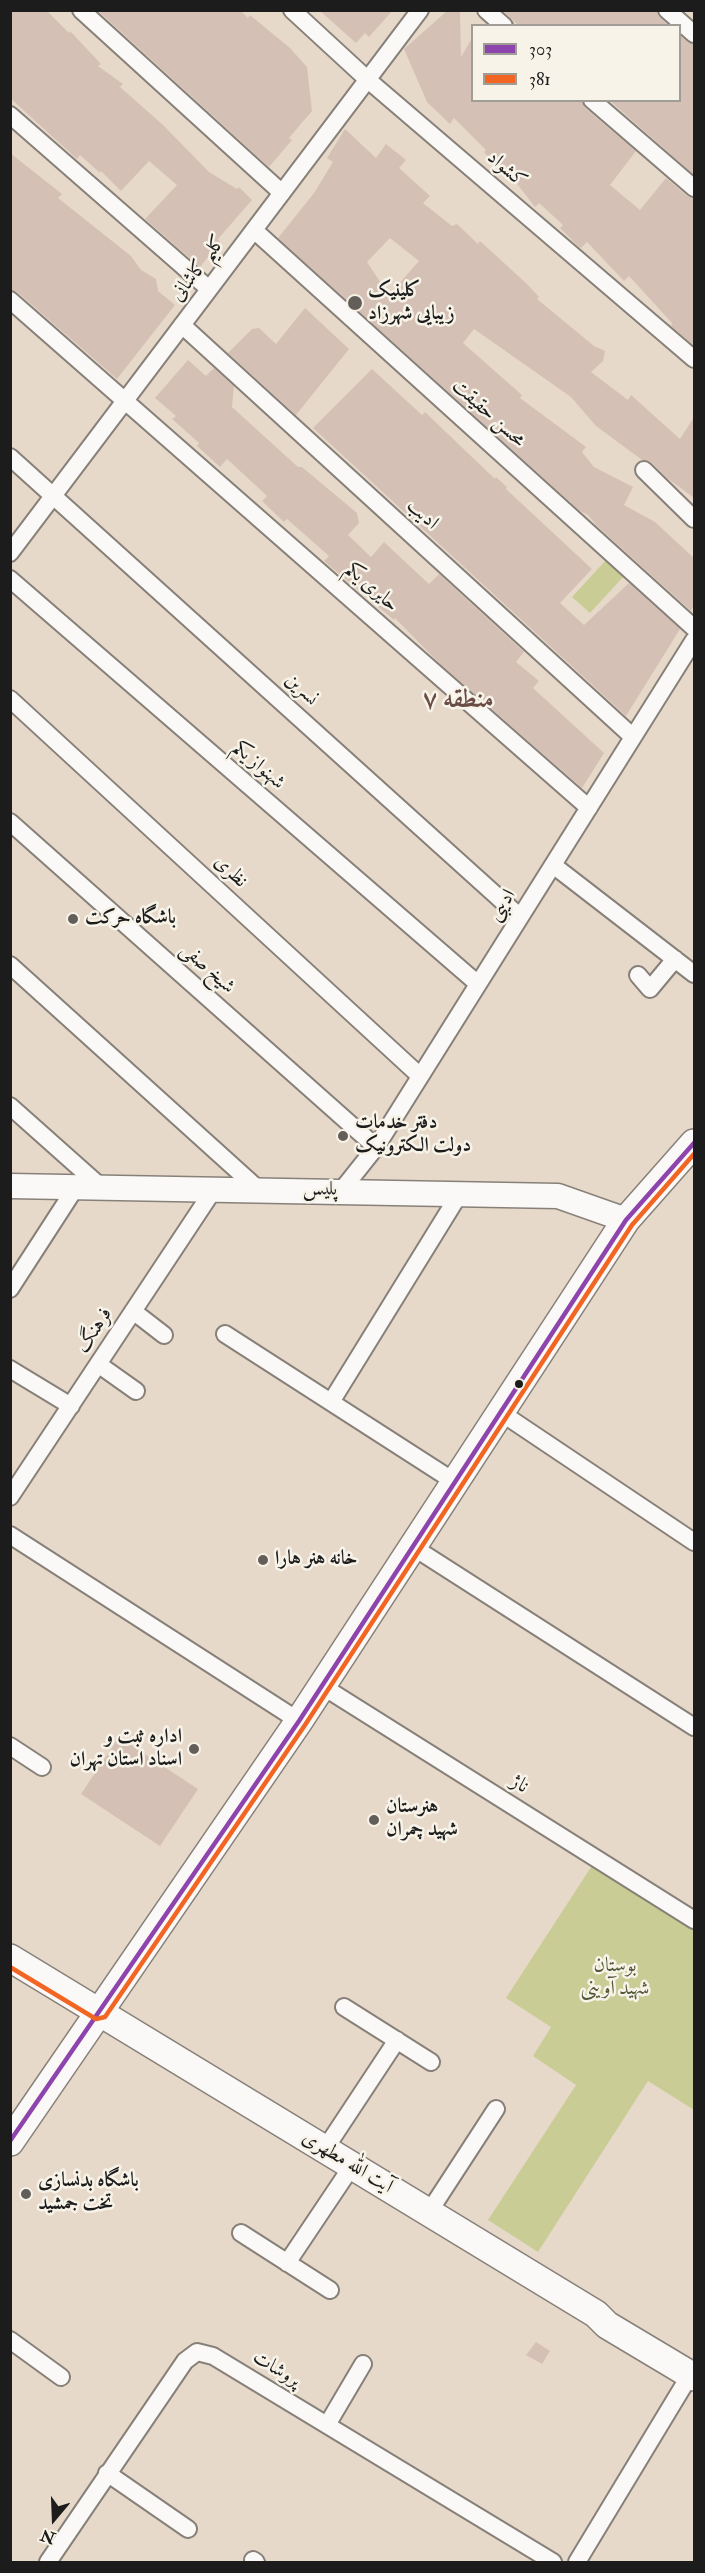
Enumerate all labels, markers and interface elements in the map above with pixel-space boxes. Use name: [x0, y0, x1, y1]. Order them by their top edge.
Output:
legend: [471, 24, 681, 102]
text: 303: [529, 38, 552, 61]
text: 381: [529, 68, 551, 91]
street label: کشواد: [481, 146, 531, 194]
street label: کلیم کاشانی: [166, 231, 232, 307]
place label: کلینیک زیبایی شهرزاد: [368, 280, 455, 327]
marker: کلینیک زیبایی شهرزاد: [346, 294, 364, 312]
street label: محسن حقیقت: [446, 375, 530, 453]
street label: ادیب: [401, 494, 443, 536]
street label: حایری یکم: [339, 558, 403, 618]
street label: نسرین: [279, 669, 323, 711]
district label: منطقه ۷: [422, 685, 494, 717]
street label: شهنواز یکم: [227, 737, 289, 795]
street label: نظری: [208, 851, 252, 893]
street label: ادیبی: [484, 885, 522, 927]
place label: باشگاه حرکت: [85, 907, 176, 931]
marker: باشگاه حرکت: [66, 912, 80, 926]
street label: شیخ صفی: [175, 938, 239, 1000]
place label: دفتر خدمات دولت الکترونیک: [355, 1112, 471, 1159]
marker: دفتر خدمات دولت الکترونیک: [336, 1129, 350, 1143]
street label: پلیس: [303, 1178, 337, 1202]
street label: فرهنگ: [72, 1304, 118, 1358]
unlabelled marker: [513, 1378, 525, 1390]
place label: خانه هنر هارا: [275, 1548, 357, 1572]
marker: خانه هنر هارا: [256, 1553, 270, 1567]
place label: اداره ثبت و اسناد استان تهران: [70, 1726, 182, 1773]
marker: اداره ثبت و اسناد استان تهران: [187, 1742, 201, 1756]
street label: ناژ: [506, 1770, 532, 1800]
place label: هنرستان شهید چمران: [386, 1796, 458, 1843]
marker: هنرستان شهید چمران: [367, 1813, 381, 1827]
park label: بوستان شهید آوینی: [581, 1955, 649, 2002]
street label: آیت الله مطهری: [297, 2126, 397, 2200]
place label: باشگاه بدنسازى تخت جمشيد: [38, 2170, 139, 2217]
marker: باشگاه بدنسازى تخت جمشيد: [19, 2187, 33, 2201]
street label: پروشات: [248, 2346, 304, 2394]
north arrow: [24, 2489, 84, 2549]
text: N: [38, 2524, 58, 2548]

